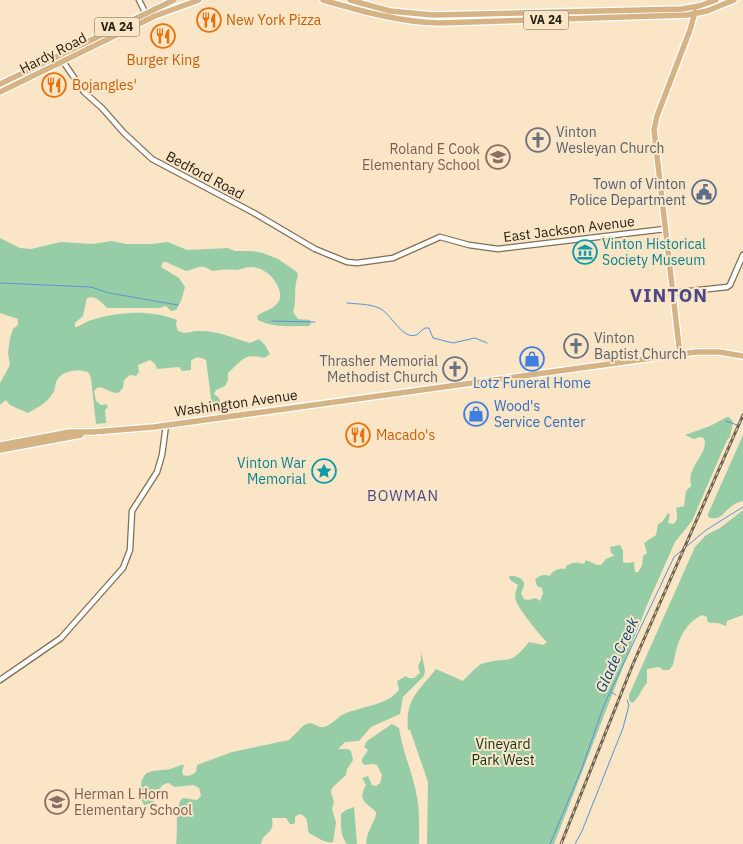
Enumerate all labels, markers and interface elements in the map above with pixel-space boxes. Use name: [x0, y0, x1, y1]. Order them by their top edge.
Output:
restaurant icon: New York Pizza: [196, 7, 222, 33]
road number: VA 24: [524, 10, 568, 30]
place label: New York Pizza: [226, 11, 322, 29]
road number: VA 24: [94, 18, 140, 36]
restaurant icon: Burger King: [150, 23, 176, 49]
street label: Hardy Road: [16, 28, 90, 78]
place label: Burger King: [126, 51, 200, 69]
restaurant icon: Bojangles': [41, 72, 67, 98]
place label: Bojangles': [72, 76, 137, 94]
place label: Vinton Wesleyan Church: [556, 123, 664, 157]
church icon: Vinton Wesleyan Church: [525, 127, 551, 153]
place label: Roland E Cook Elementary School: [362, 140, 481, 174]
school or university icon: Roland E Cook Elementary School: [485, 144, 511, 170]
street label: Bedford Road: [163, 147, 247, 203]
place label: Town of Vinton Police Department: [569, 175, 686, 209]
public building icon: Town of Vinton Police Department: [691, 179, 717, 205]
street label: East Jackson Avenue: [502, 212, 636, 246]
place label: Vinton Historical Society Museum: [602, 235, 706, 269]
museum icon: Vinton Historical Society Museum: [572, 239, 598, 265]
district label: VINTON: [630, 283, 708, 307]
place label: Vinton Baptist Church: [594, 329, 687, 363]
church icon: Vinton Baptist Church: [563, 333, 589, 359]
shop icon: Lotz Funeral Home: [519, 346, 545, 372]
place label: Thrasher Memorial Methodist Church: [320, 352, 438, 386]
church icon: Thrasher Memorial Methodist Church: [442, 356, 468, 382]
place label: Lotz Funeral Home: [473, 374, 591, 392]
street label: Washington Avenue: [173, 385, 299, 421]
place label: Wood's Service Center: [494, 397, 585, 431]
shop icon: Wood's Service Center: [463, 401, 489, 427]
restaurant icon: Macado's: [345, 422, 371, 448]
place label: Macado's: [376, 426, 435, 444]
place label: Vinton War Memorial: [237, 454, 306, 488]
place icon: Vinton War Memorial: [311, 458, 337, 484]
district label: BOWMAN: [367, 486, 439, 505]
water label: Glade Creek: [591, 614, 642, 695]
park label: Vineyard Park West: [471, 735, 535, 769]
place label: Herman L Horn Elementary School: [74, 785, 192, 819]
school or university icon: Herman L Horn Elementary School: [44, 789, 70, 815]

